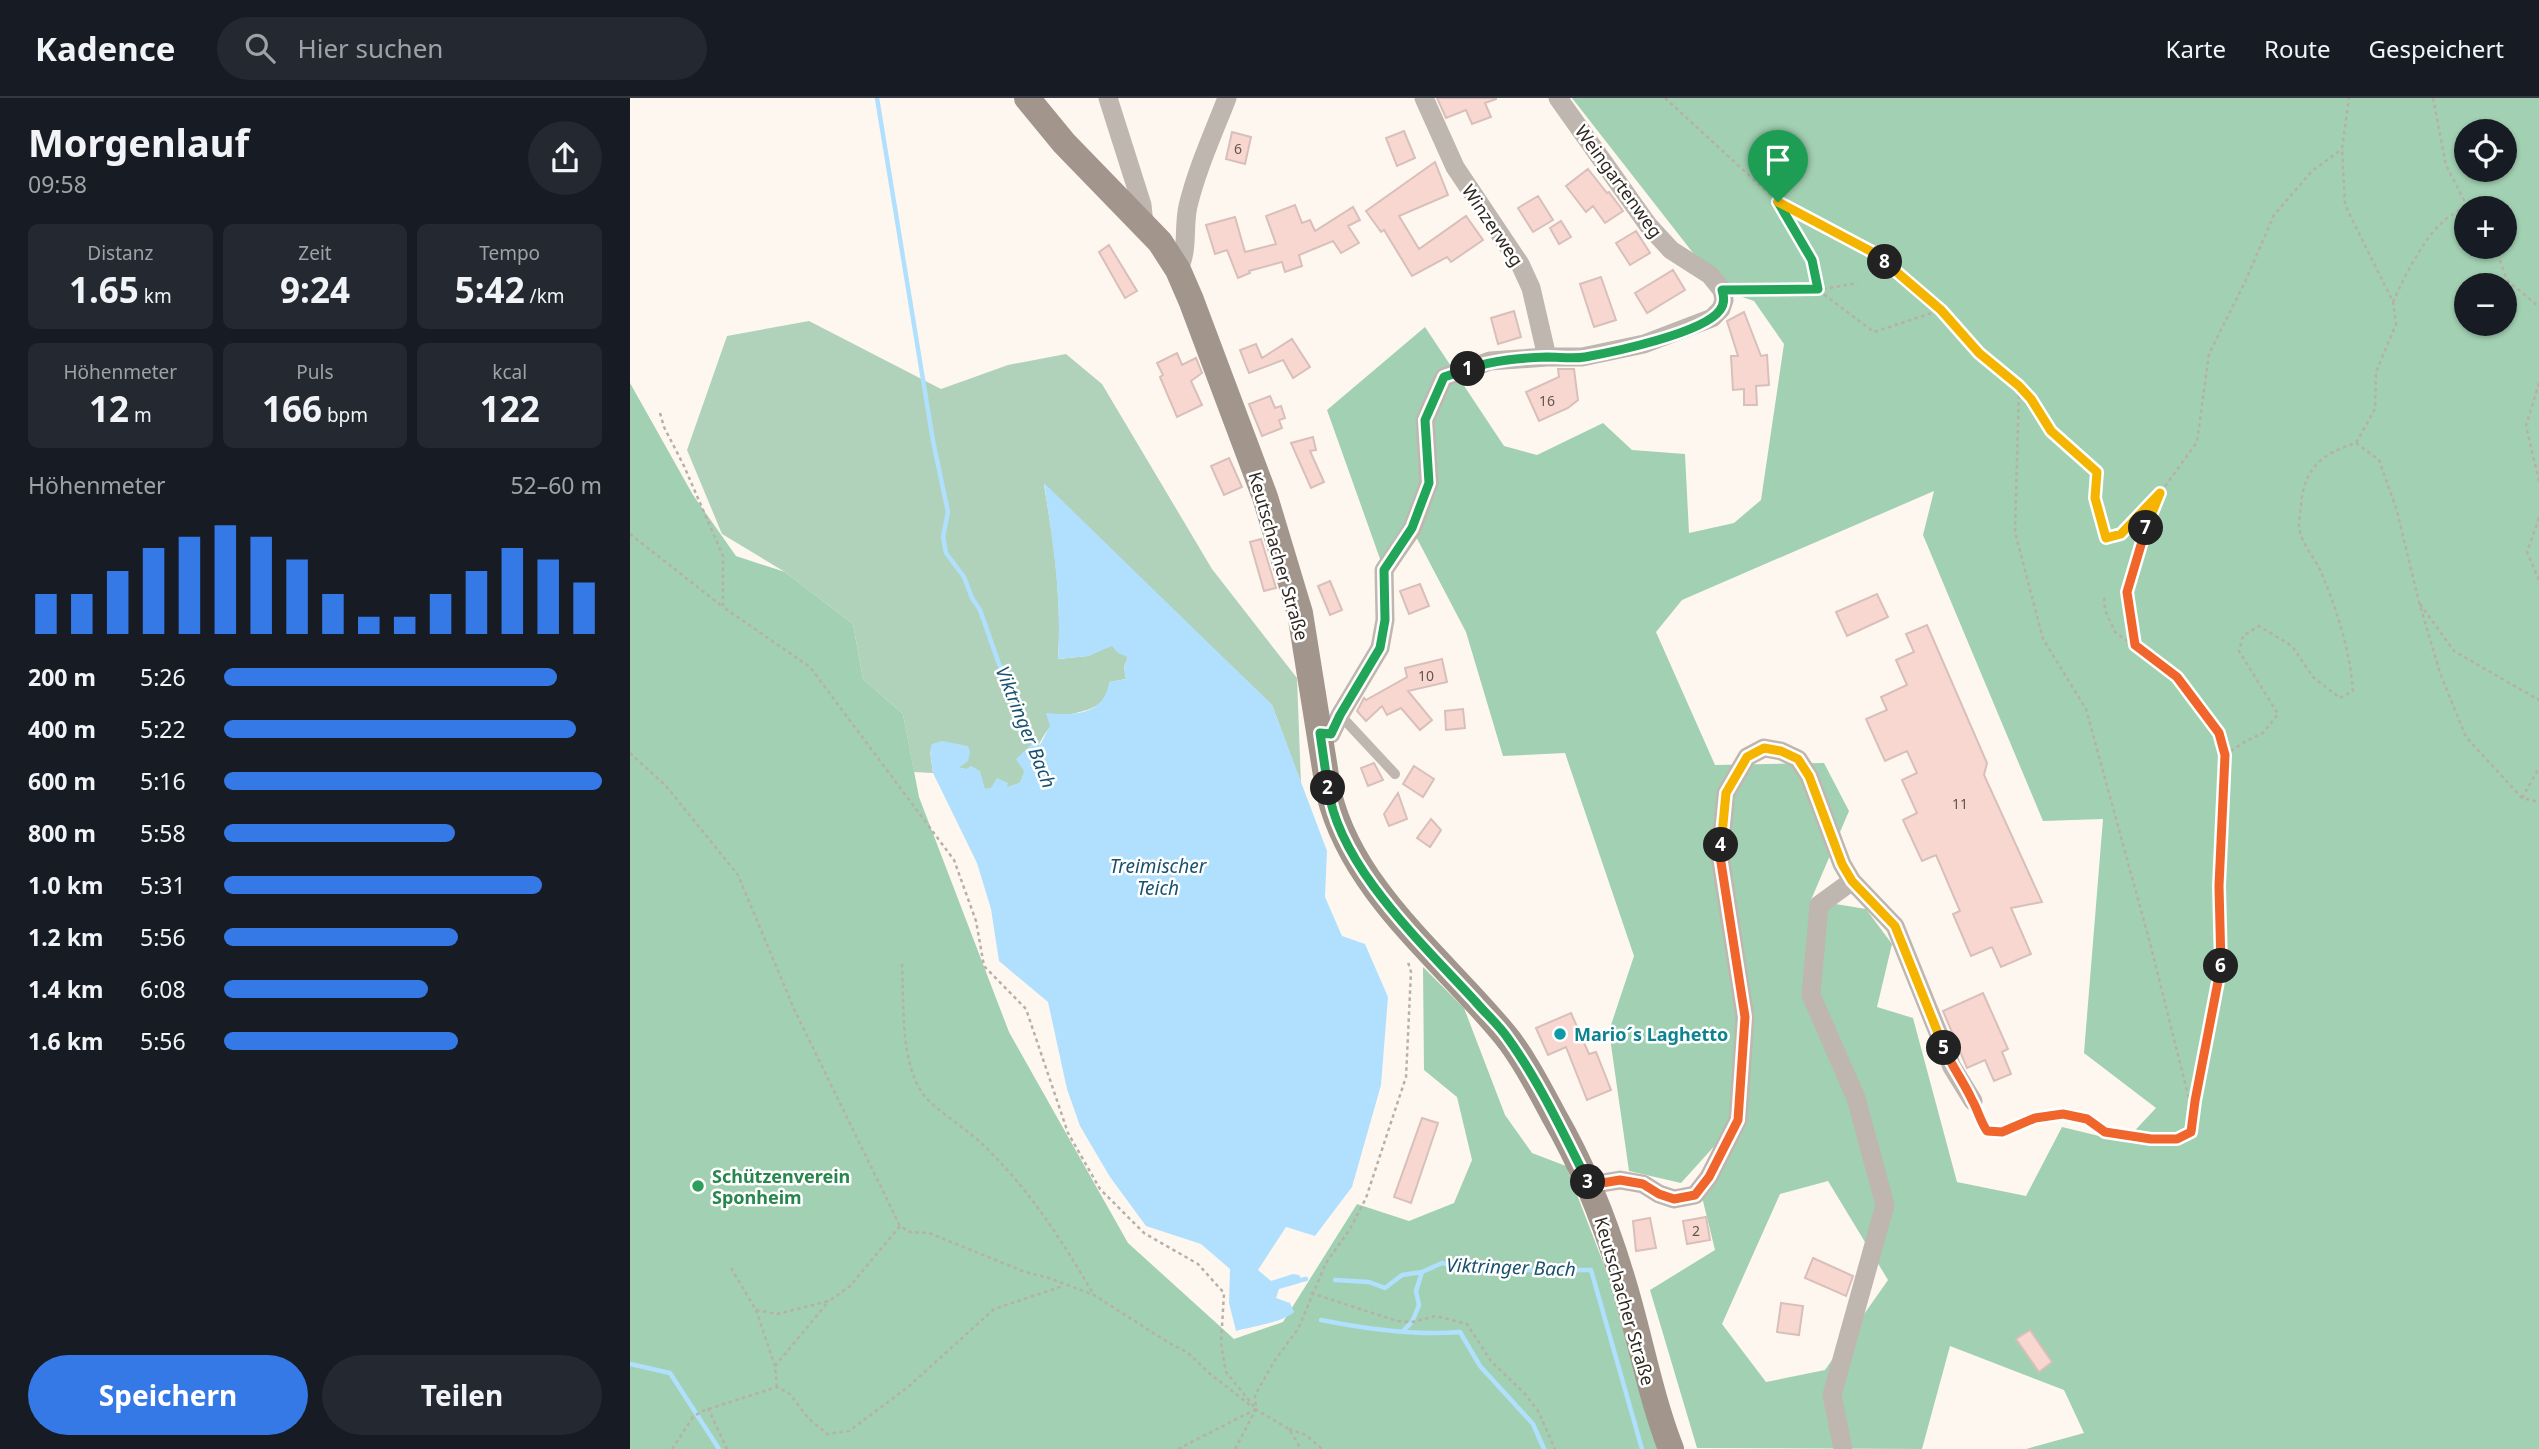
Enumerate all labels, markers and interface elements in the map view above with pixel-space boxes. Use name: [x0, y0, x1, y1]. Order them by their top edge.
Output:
search box: [217, 17, 707, 80]
text: Kadence: [35, 26, 175, 71]
icon: search: [241, 29, 279, 67]
text: Hier suchen: [297, 30, 443, 66]
text: Karte: [2166, 32, 2226, 65]
text: Route: [2264, 32, 2331, 65]
text: Gespeichert: [2369, 32, 2504, 65]
text: Morgenlauf: [28, 116, 249, 168]
map controls: [2454, 119, 2517, 336]
button: locate: [2454, 119, 2517, 182]
street label: Weingartenweg: [1570, 120, 1668, 242]
button: share: [528, 121, 602, 195]
pin: [1748, 130, 1808, 202]
house number: 6: [1234, 139, 1242, 158]
icon: arrive: [1759, 141, 1797, 179]
text: 09:58: [28, 168, 87, 200]
street label: Winzerweg: [1457, 179, 1529, 271]
button: +: [2454, 196, 2517, 259]
text: Distanz: [87, 240, 153, 266]
text: Zeit: [298, 240, 332, 266]
text: Tempo: [479, 240, 540, 266]
pin: 8: [1868, 244, 1902, 280]
text: 8: [1879, 248, 1890, 274]
text: 1.65: [69, 266, 139, 313]
text: 9:24: [280, 266, 350, 313]
text: 5:42: [455, 266, 525, 313]
button: −: [2454, 273, 2517, 336]
text: km: [139, 283, 172, 309]
text: /km: [525, 283, 565, 309]
pin: 1: [1450, 352, 1486, 386]
text: 1: [1462, 355, 1473, 381]
text: Höhenmeter: [63, 359, 177, 385]
text: Puls: [296, 359, 334, 385]
text: kcal: [492, 359, 527, 385]
text: 12: [89, 385, 129, 432]
text: 166: [262, 385, 322, 432]
text: 122: [480, 385, 540, 432]
house number: 16: [1539, 391, 1555, 410]
text: m: [129, 402, 152, 428]
text: bpm: [322, 402, 368, 428]
text: Höhenmeter: [28, 469, 166, 501]
text: 52–60 m: [510, 469, 602, 501]
street label: Keutschacher Straße: [1243, 469, 1315, 643]
pin: 7: [2128, 510, 2164, 546]
text: 7: [2140, 514, 2151, 540]
text: 200 m: [28, 661, 96, 693]
text: 5:26: [140, 661, 186, 693]
water label: Viktringer Bach: [990, 662, 1062, 792]
house number: 10: [1418, 666, 1434, 685]
text: 400 m: [28, 713, 96, 745]
text: 5:22: [140, 713, 186, 745]
text: 600 m: [28, 765, 96, 797]
text: 5:16: [140, 765, 186, 797]
pin: 2: [1310, 770, 1346, 806]
text: 2: [1322, 774, 1333, 800]
house number: 11: [1952, 794, 1968, 813]
text: 800 m: [28, 817, 96, 849]
text: 5:58: [140, 817, 186, 849]
pin: 4: [1704, 828, 1738, 862]
text: 4: [1715, 831, 1726, 857]
water label: Treimischer Teich: [1110, 853, 1208, 901]
text: 1.0 km: [28, 869, 103, 901]
text: 5:31: [140, 869, 186, 901]
text: 1.2 km: [28, 921, 103, 953]
text: 5:56: [140, 921, 186, 953]
pin: 6: [2204, 948, 2238, 984]
text: 6: [2215, 952, 2226, 978]
text: 1.4 km: [28, 973, 103, 1005]
text: 6:08: [140, 973, 186, 1005]
place label: Mario´s Laghetto: [1574, 1022, 1728, 1046]
text: 1.6 km: [28, 1025, 103, 1057]
text: 5:56: [140, 1025, 186, 1057]
marker: Mario´s Laghetto: [1552, 1026, 1568, 1042]
pin: 5: [1926, 1030, 1962, 1066]
text: 5: [1938, 1034, 1949, 1060]
place label: Schützenverein Sponheim: [712, 1164, 850, 1209]
pin: 3: [1570, 1164, 1606, 1200]
text: 3: [1582, 1168, 1593, 1194]
marker: Schützenverein Sponheim: [690, 1178, 706, 1194]
street label: Keutschacher Straße: [1589, 1214, 1661, 1388]
house number: 2: [1692, 1221, 1700, 1240]
water label: Viktringer Bach: [1446, 1252, 1576, 1282]
button: Speichern: [28, 1355, 308, 1435]
button: Teilen: [322, 1355, 602, 1435]

